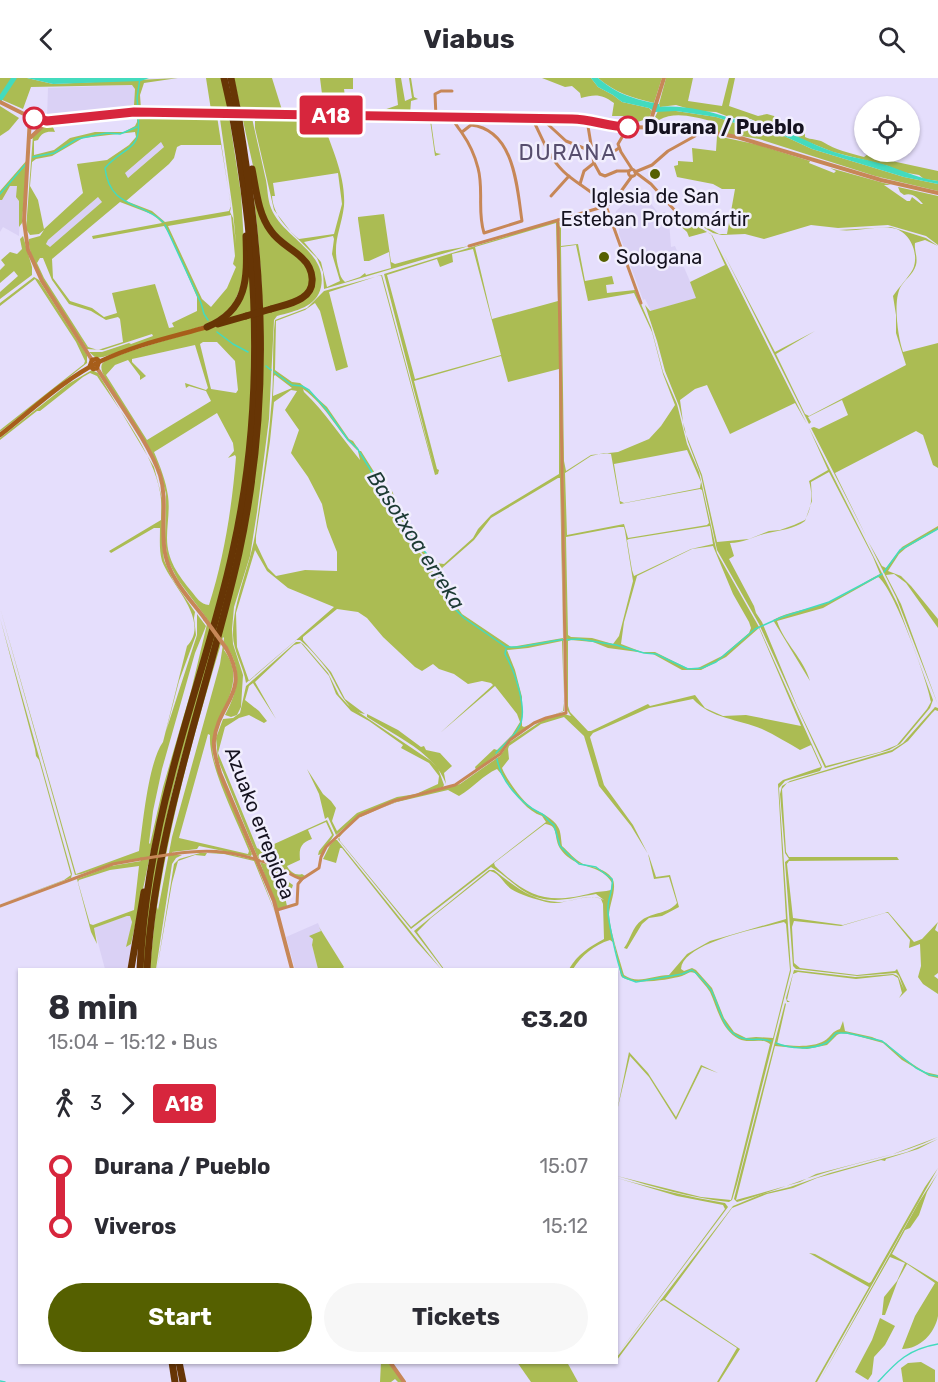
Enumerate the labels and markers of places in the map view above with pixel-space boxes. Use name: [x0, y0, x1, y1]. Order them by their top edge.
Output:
unlabelled marker: [23, 107, 45, 129]
place label: Durana / Pueblo: [644, 115, 805, 139]
marker: Durana / Pueblo: [617, 116, 639, 138]
marker: Iglesia de San Esteban Protomártir: [648, 167, 662, 181]
place label: Iglesia de San Esteban Protomártir: [561, 184, 750, 231]
place label: Sologana: [616, 245, 702, 269]
marker: Sologana: [597, 250, 611, 264]

